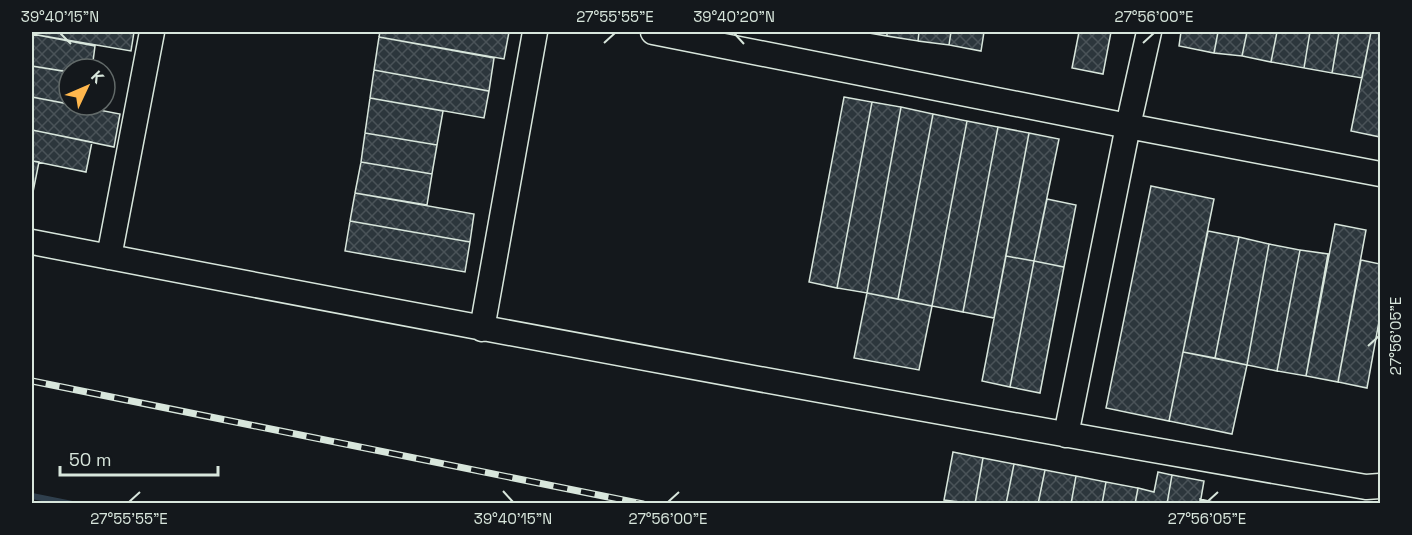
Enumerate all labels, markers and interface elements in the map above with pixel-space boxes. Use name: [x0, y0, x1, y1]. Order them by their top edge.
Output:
text: 39°40'15"N: [21, 7, 99, 26]
text: 27°55'55"E: [576, 7, 654, 26]
text: 39°40'20"N: [693, 7, 775, 26]
text: 27°56'00"E: [1114, 7, 1194, 26]
north arrow: [57, 57, 117, 117]
text: K: [86, 66, 108, 88]
text: 27°56'05"E: [1386, 297, 1405, 375]
scale bar: [60, 439, 218, 477]
text: 50 m: [69, 448, 111, 471]
text: 27°55'55"E: [90, 509, 168, 528]
text: 39°40'15"N: [474, 509, 552, 528]
text: 27°56'00"E: [628, 509, 708, 528]
text: 27°56'05"E: [1168, 509, 1246, 528]

